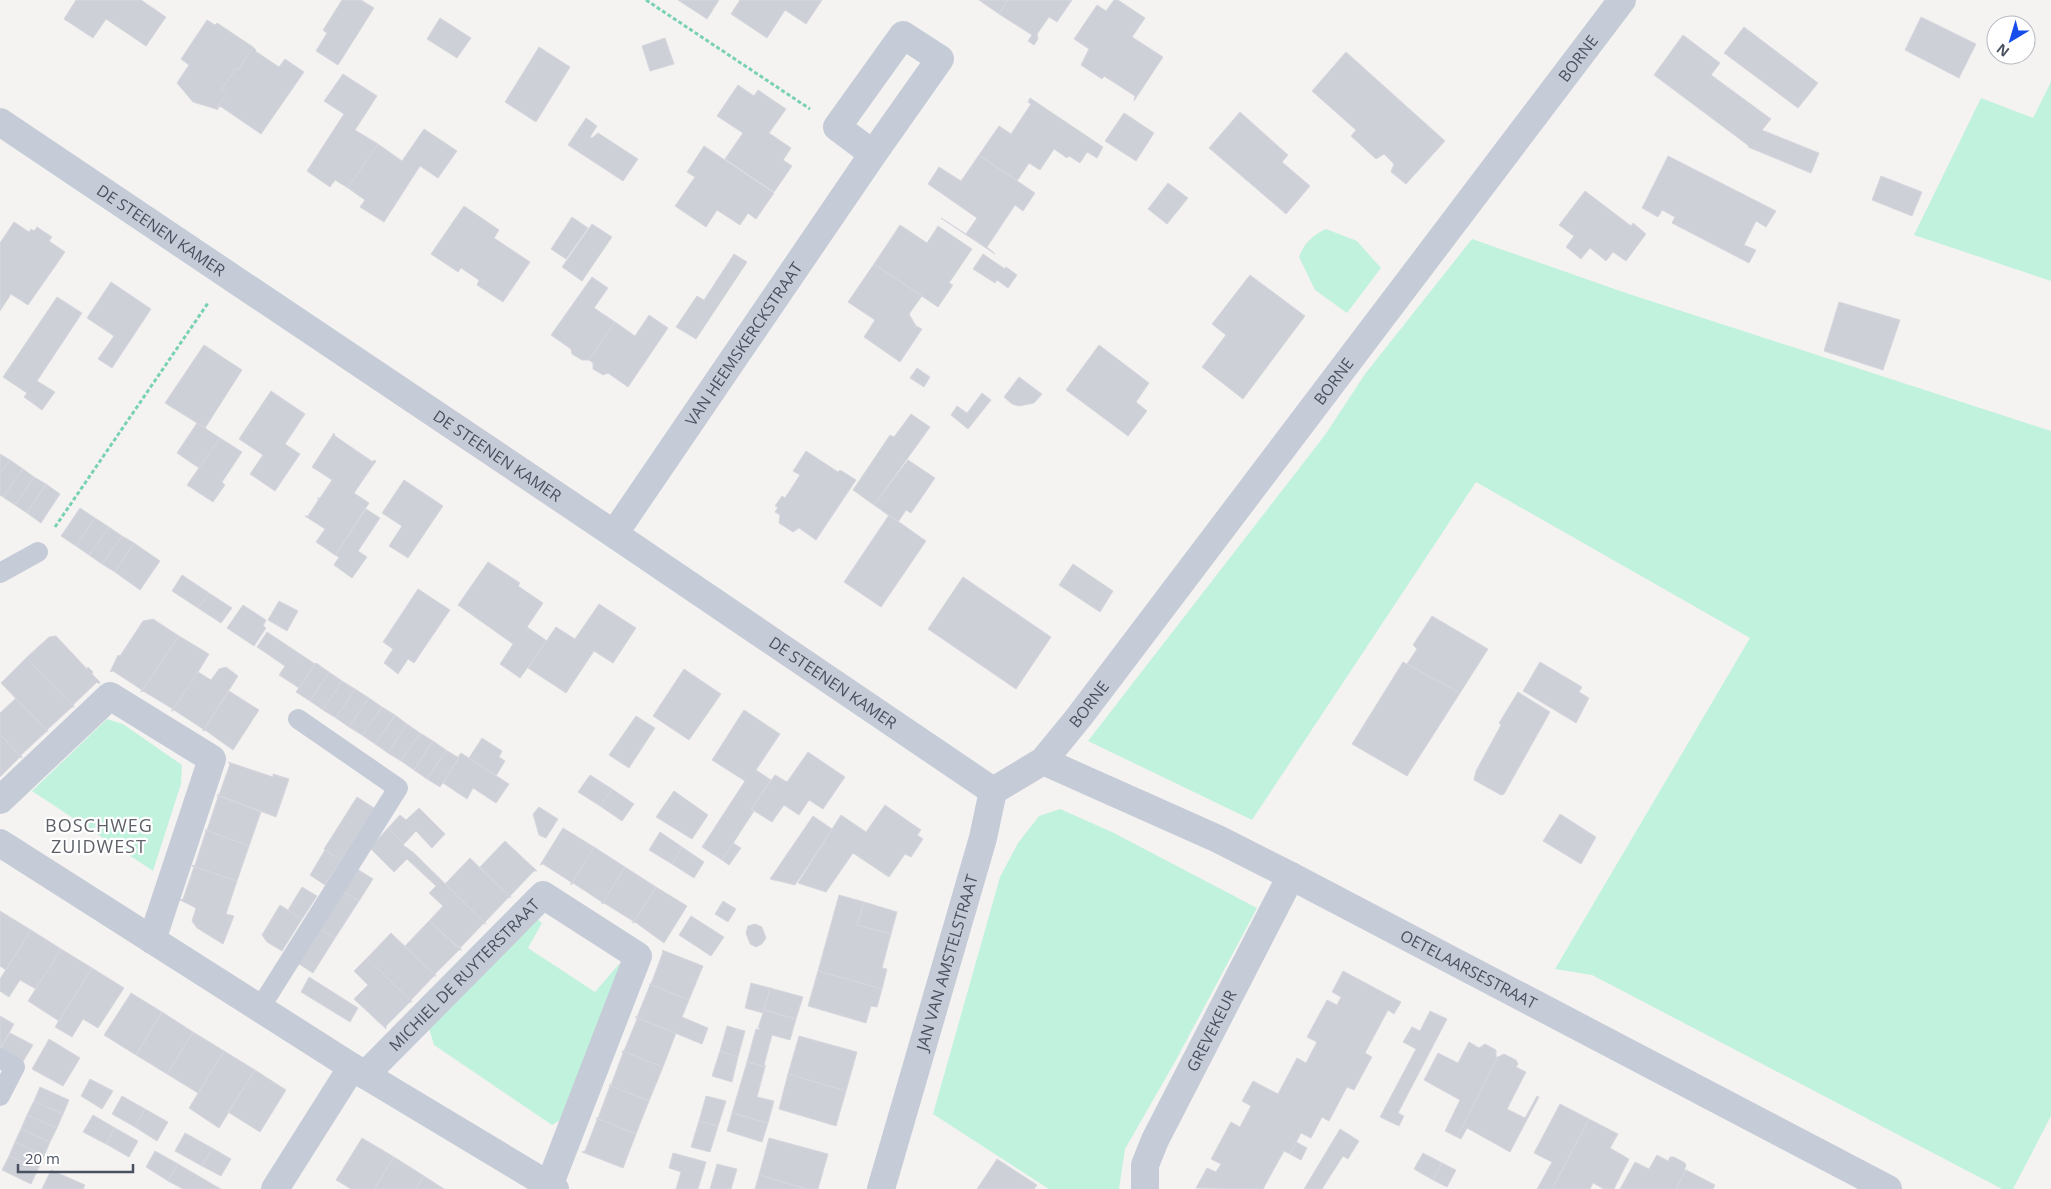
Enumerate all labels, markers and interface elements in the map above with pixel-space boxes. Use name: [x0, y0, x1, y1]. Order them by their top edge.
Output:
north arrow: [1986, 15, 2036, 65]
street label: BORNE: [1553, 30, 1603, 86]
text: N: [1992, 40, 2013, 62]
street label: DE STEENEN KAMER: [93, 179, 230, 281]
street label: VAN HEEMSKERCKSTRAAT: [680, 258, 807, 430]
street label: BORNE: [1308, 353, 1358, 409]
street label: DE STEENEN KAMER: [429, 405, 566, 507]
street label: DE STEENEN KAMER: [765, 631, 901, 734]
street label: BORNE: [1064, 676, 1114, 732]
district label: BOSCHWEG ZUIDWEST: [45, 813, 153, 858]
street label: JAN VAN AMSTELSTRAAT: [910, 872, 983, 1055]
street label: MICHIEL DE RUYTERSTRAAT: [384, 894, 544, 1056]
street label: OETELAARSESTRAAT: [1396, 924, 1541, 1014]
street label: GREVEKEUR: [1181, 986, 1242, 1075]
scale bar: [18, 1142, 132, 1174]
text: 20 m: [25, 1148, 60, 1168]

